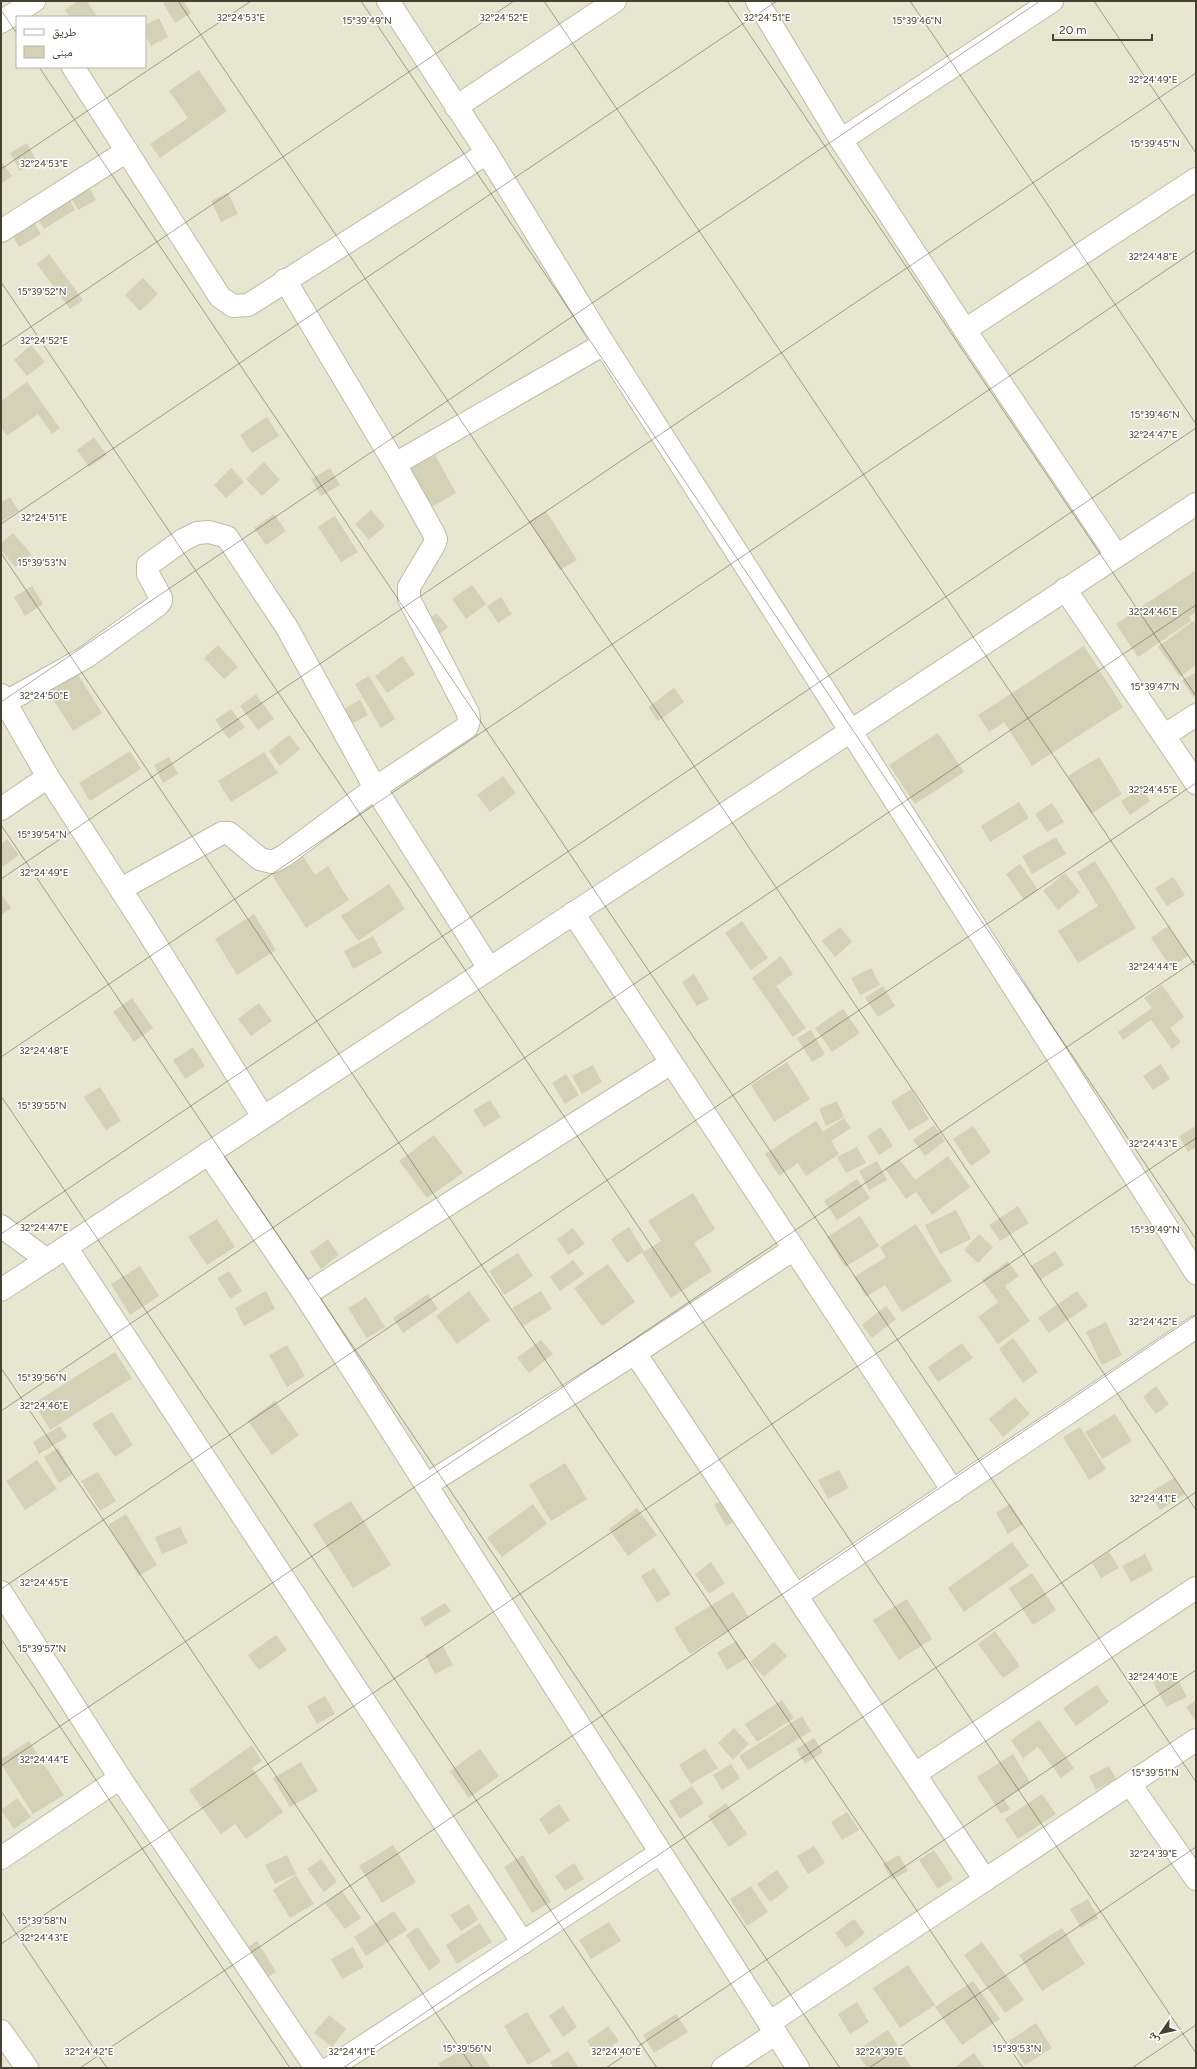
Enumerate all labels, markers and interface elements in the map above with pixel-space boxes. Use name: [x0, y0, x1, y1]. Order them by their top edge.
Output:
text: 32°24'53"E: [217, 11, 265, 24]
text: 32°24'52"E: [480, 11, 529, 24]
text: 32°24'51"E: [743, 11, 791, 24]
text: 15°39'49"N: [342, 14, 392, 27]
text: 15°39'46"N: [892, 14, 942, 27]
legend: [16, 16, 146, 68]
scale bar: [1053, 16, 1152, 42]
text: 20 m: [1059, 23, 1087, 37]
text: طريق: [52, 25, 77, 39]
text: مبنى: [52, 45, 73, 59]
text: 32°24'49"E: [1128, 73, 1178, 86]
text: 15°39'45"N: [1130, 137, 1180, 150]
text: 32°24'53"E: [20, 157, 68, 170]
text: 32°24'48"E: [1128, 250, 1178, 263]
text: 15°39'52"N: [18, 285, 66, 298]
text: 32°24'52"E: [20, 334, 69, 347]
text: 15°39'46"N: [1130, 408, 1180, 421]
text: 32°24'47"E: [1128, 428, 1178, 441]
text: 32°24'51"E: [20, 511, 68, 524]
text: 15°39'53"N: [18, 556, 66, 569]
text: 32°24'46"E: [1128, 605, 1178, 618]
text: 15°39'47"N: [1130, 680, 1180, 693]
text: 32°24'50"E: [19, 689, 69, 702]
text: 32°24'45"E: [1128, 783, 1178, 796]
text: 15°39'54"N: [17, 828, 67, 841]
text: 32°24'49"E: [19, 866, 69, 879]
text: 32°24'44"E: [1128, 960, 1178, 973]
text: 32°24'48"E: [19, 1044, 69, 1057]
text: 15°39'55"N: [17, 1099, 67, 1112]
text: 32°24'43"E: [1128, 1137, 1178, 1150]
text: 32°24'47"E: [19, 1221, 69, 1234]
text: 15°39'49"N: [1130, 1223, 1180, 1236]
text: 32°24'42"E: [1128, 1315, 1178, 1328]
text: 15°39'56"N: [17, 1371, 67, 1384]
text: 32°24'46"E: [19, 1399, 69, 1412]
text: 32°24'41"E: [1129, 1492, 1177, 1505]
text: 32°24'45"E: [19, 1576, 69, 1589]
text: 15°39'57"N: [18, 1642, 66, 1655]
text: 32°24'40"E: [1128, 1670, 1178, 1683]
text: 32°24'44"E: [19, 1753, 69, 1766]
text: 15°39'51"N: [1131, 1766, 1179, 1779]
text: 32°24'39"E: [1129, 1847, 1177, 1860]
text: 15°39'58"N: [17, 1914, 67, 1927]
text: 32°24'43"E: [19, 1931, 69, 1944]
north arrow: [1141, 2013, 1181, 2053]
text: ش: [1144, 2029, 1163, 2047]
text: 15°39'56"N: [442, 2042, 492, 2055]
text: 15°39'53"N: [993, 2042, 1041, 2055]
text: 32°24'42"E: [64, 2045, 114, 2058]
text: 32°24'41"E: [328, 2045, 376, 2058]
text: 32°24'40"E: [591, 2045, 641, 2058]
text: 32°24'39"E: [855, 2045, 903, 2058]

